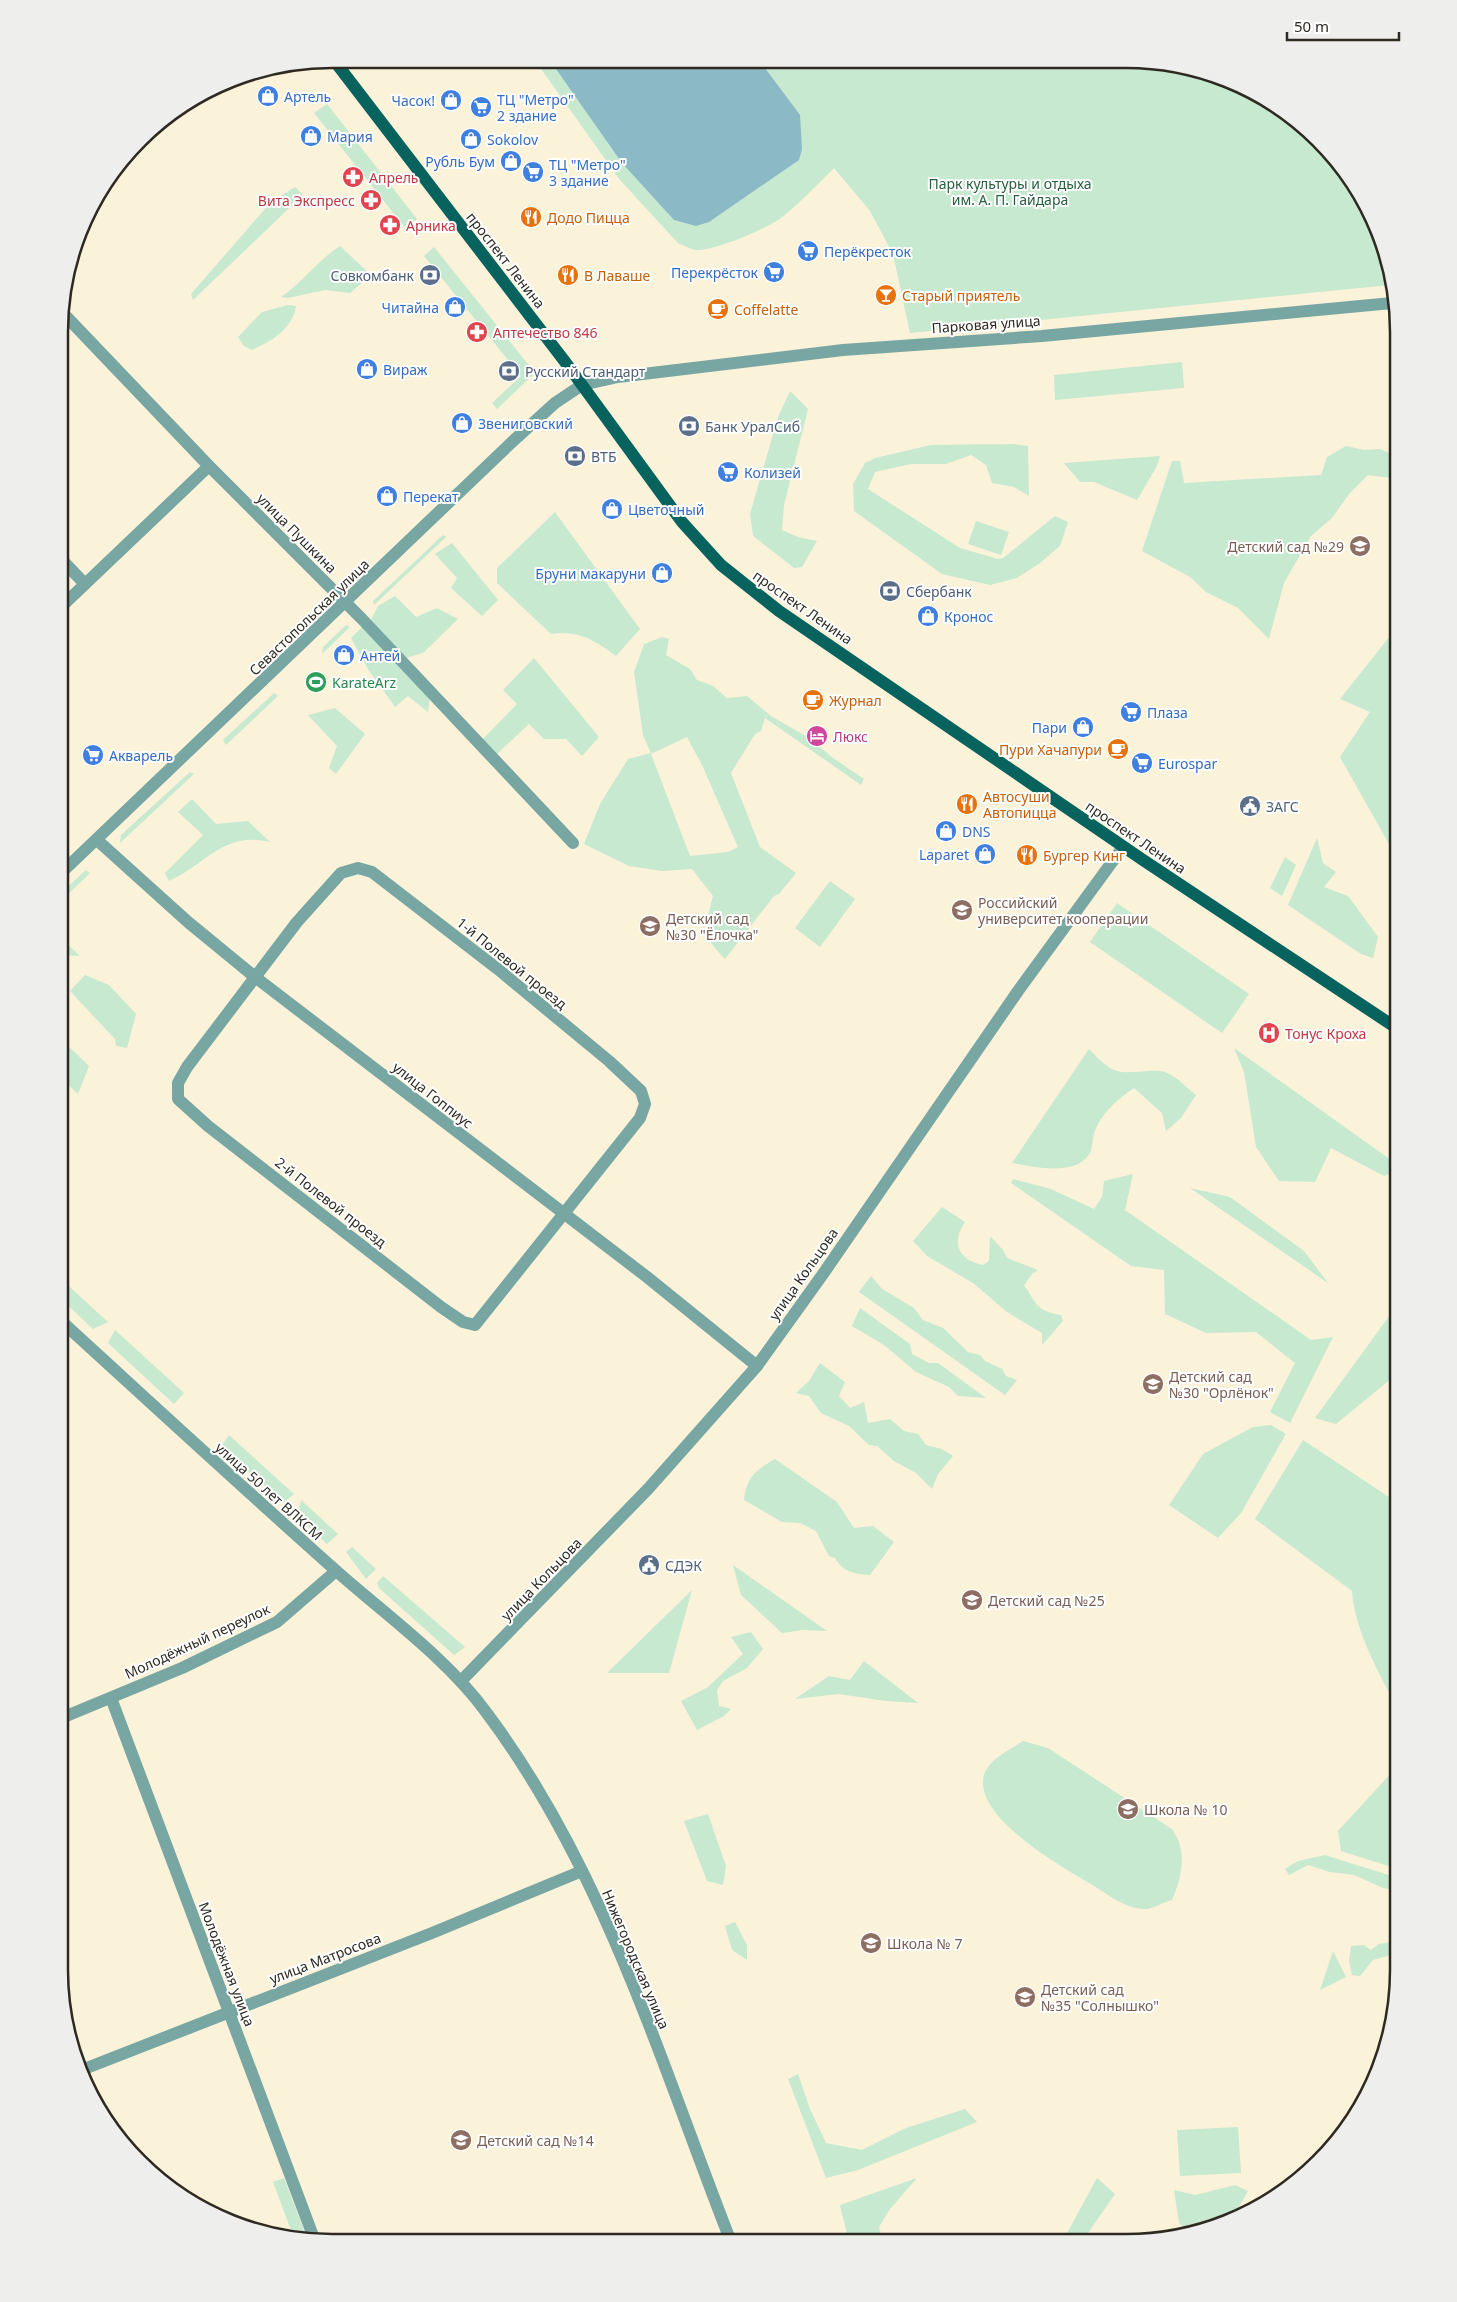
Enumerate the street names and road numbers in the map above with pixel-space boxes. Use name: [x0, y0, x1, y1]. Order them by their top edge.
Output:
street label: проспект Ленина: [462, 208, 550, 312]
street label: Парковая улица: [931, 311, 1041, 337]
street label: улица Пушкина: [253, 489, 341, 577]
street label: Севастопольская улица: [245, 555, 373, 679]
street label: проспект Ленина: [750, 566, 856, 648]
street label: проспект Ленина: [1082, 796, 1190, 878]
street label: 1-й Полевой проезд: [453, 913, 571, 1014]
street label: улица Гоппиус: [389, 1058, 477, 1133]
street label: 2-й Полевой проезд: [271, 1153, 391, 1252]
street label: улица Кольцова: [764, 1224, 842, 1324]
street label: улица 50 лет ВЛКСМ: [211, 1438, 327, 1544]
street label: улица Кольцова: [496, 1533, 586, 1625]
street label: Молодёжный переулок: [121, 1599, 273, 1683]
street label: Нижегородская улица: [598, 1886, 674, 2032]
street label: Молодёжная улица: [195, 1899, 259, 2029]
street label: улица Матросова: [267, 1928, 383, 1988]

